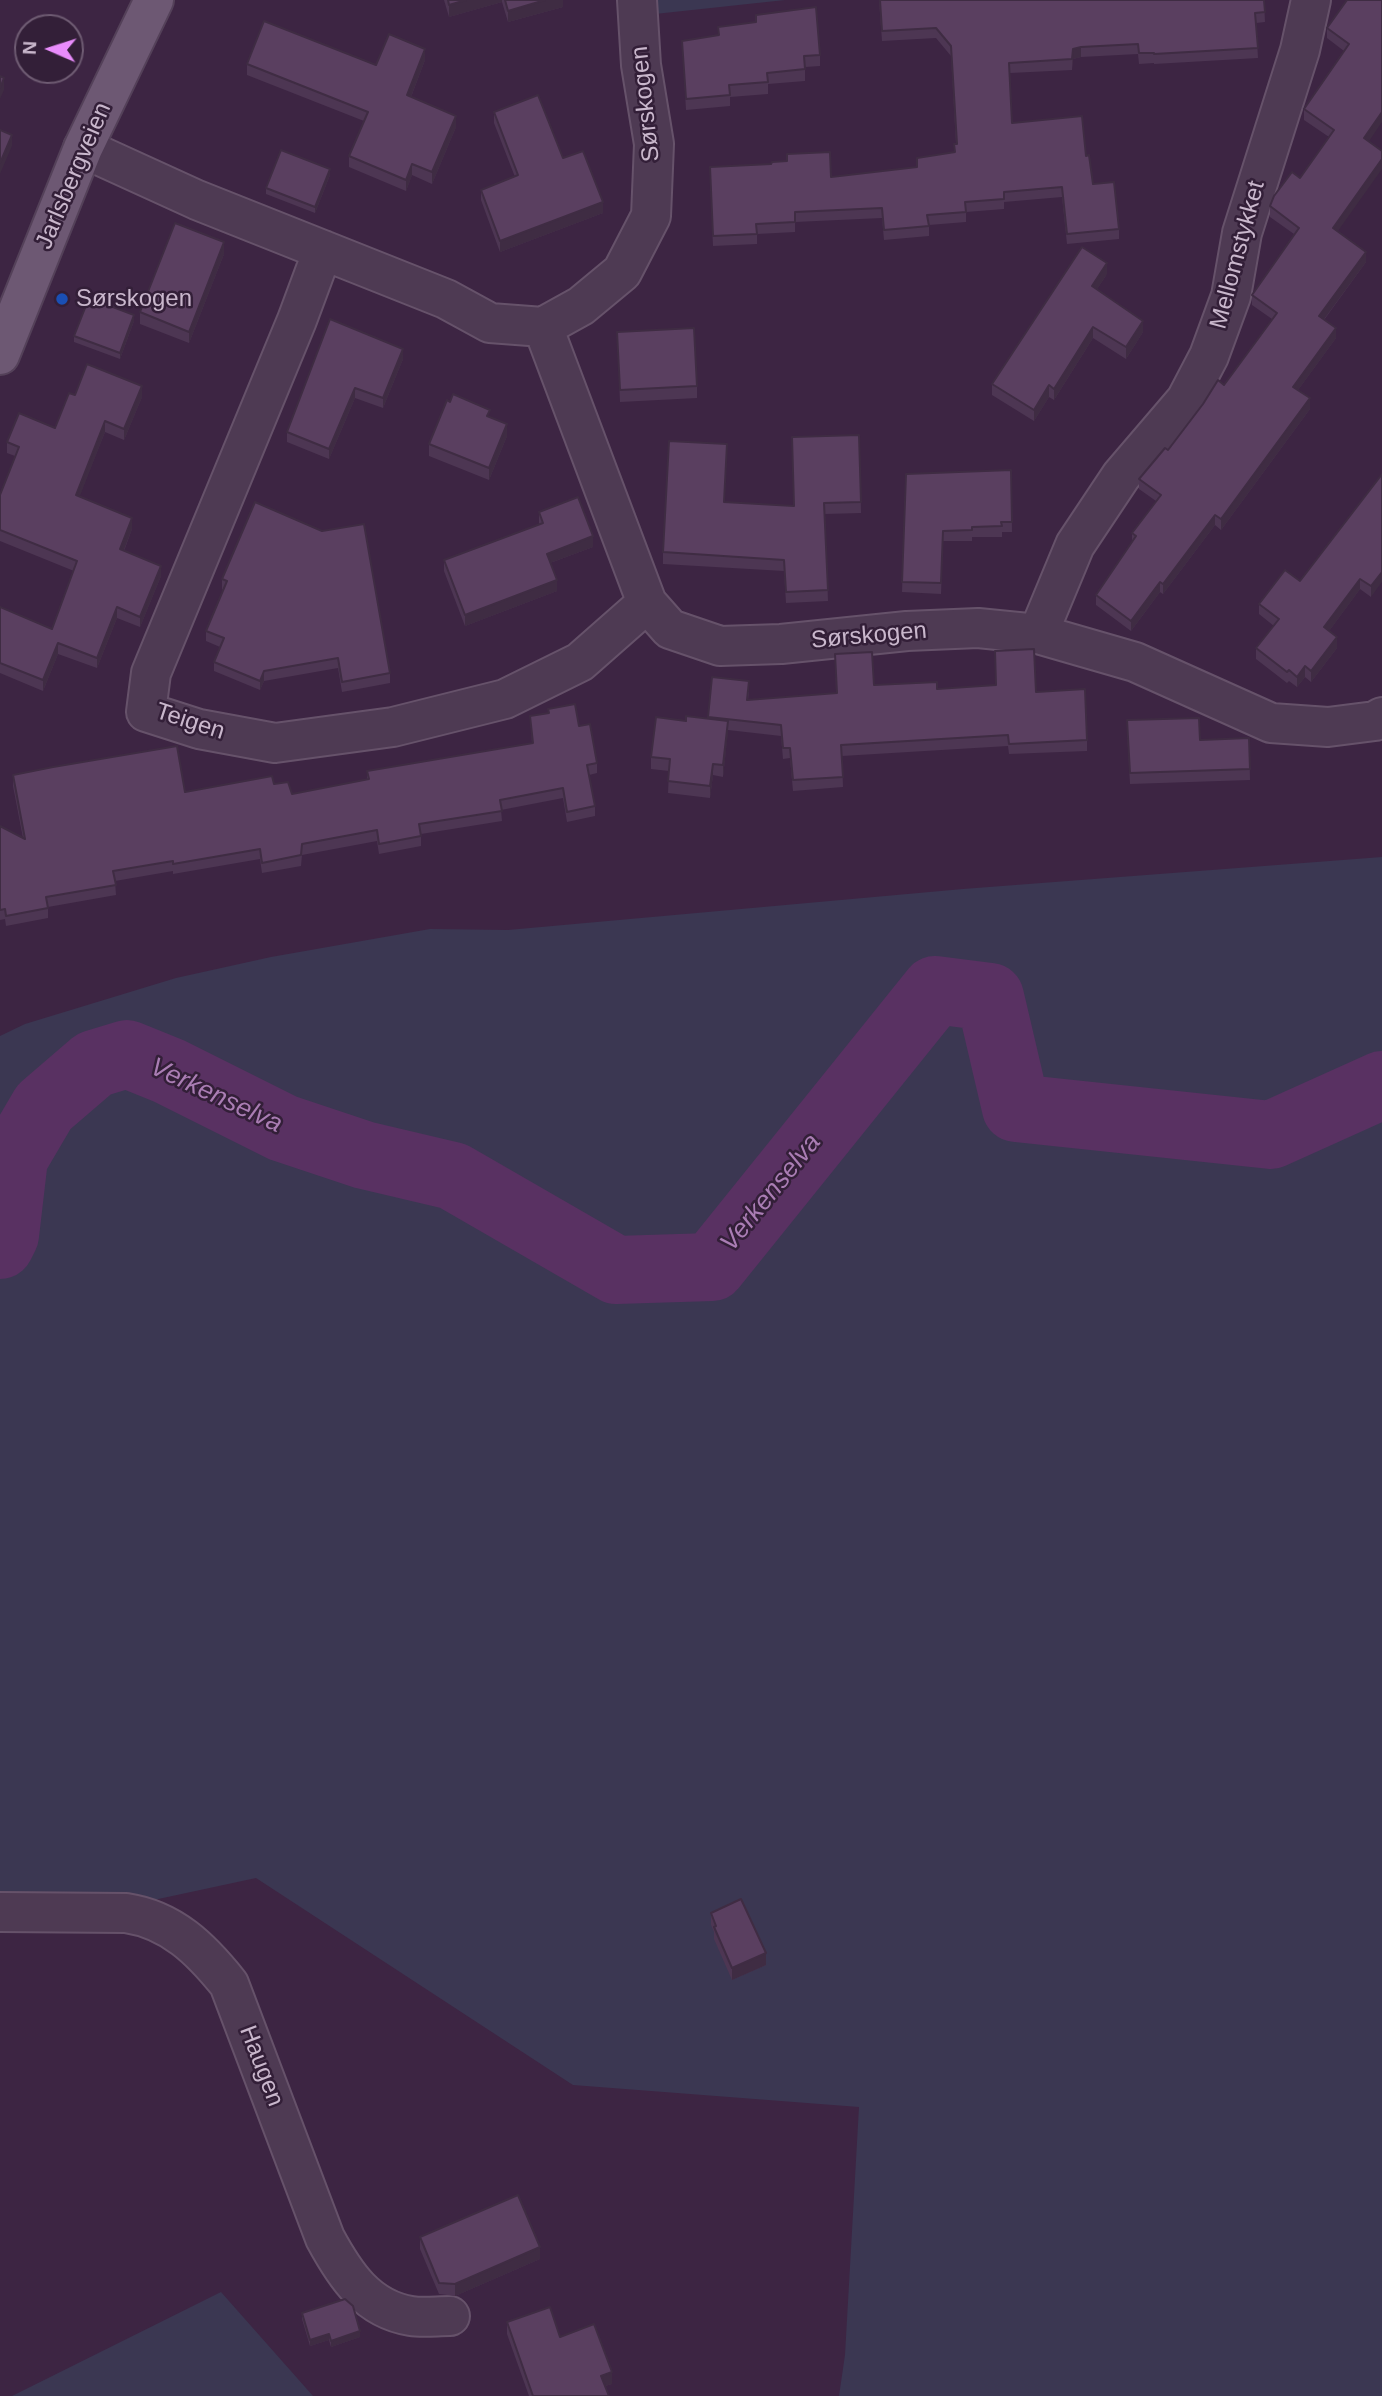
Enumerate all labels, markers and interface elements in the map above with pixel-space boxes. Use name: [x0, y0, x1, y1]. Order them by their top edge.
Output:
north arrow: [14, 14, 84, 84]
text: N: [19, 41, 40, 55]
street label: Sørskogen: [626, 45, 666, 163]
street label: Jarlsbergveien: [30, 99, 118, 253]
street label: Mellomstykket: [1204, 178, 1272, 332]
place label: Sørskogen: [76, 285, 192, 313]
marker: Sørskogen: [54, 291, 70, 307]
street label: Sørskogen: [810, 617, 928, 655]
street label: Teigen: [152, 697, 228, 747]
water label: Verkenselva: [145, 1052, 287, 1140]
water label: Verkenselva: [714, 1128, 828, 1258]
street label: Haugen: [232, 2022, 290, 2110]

